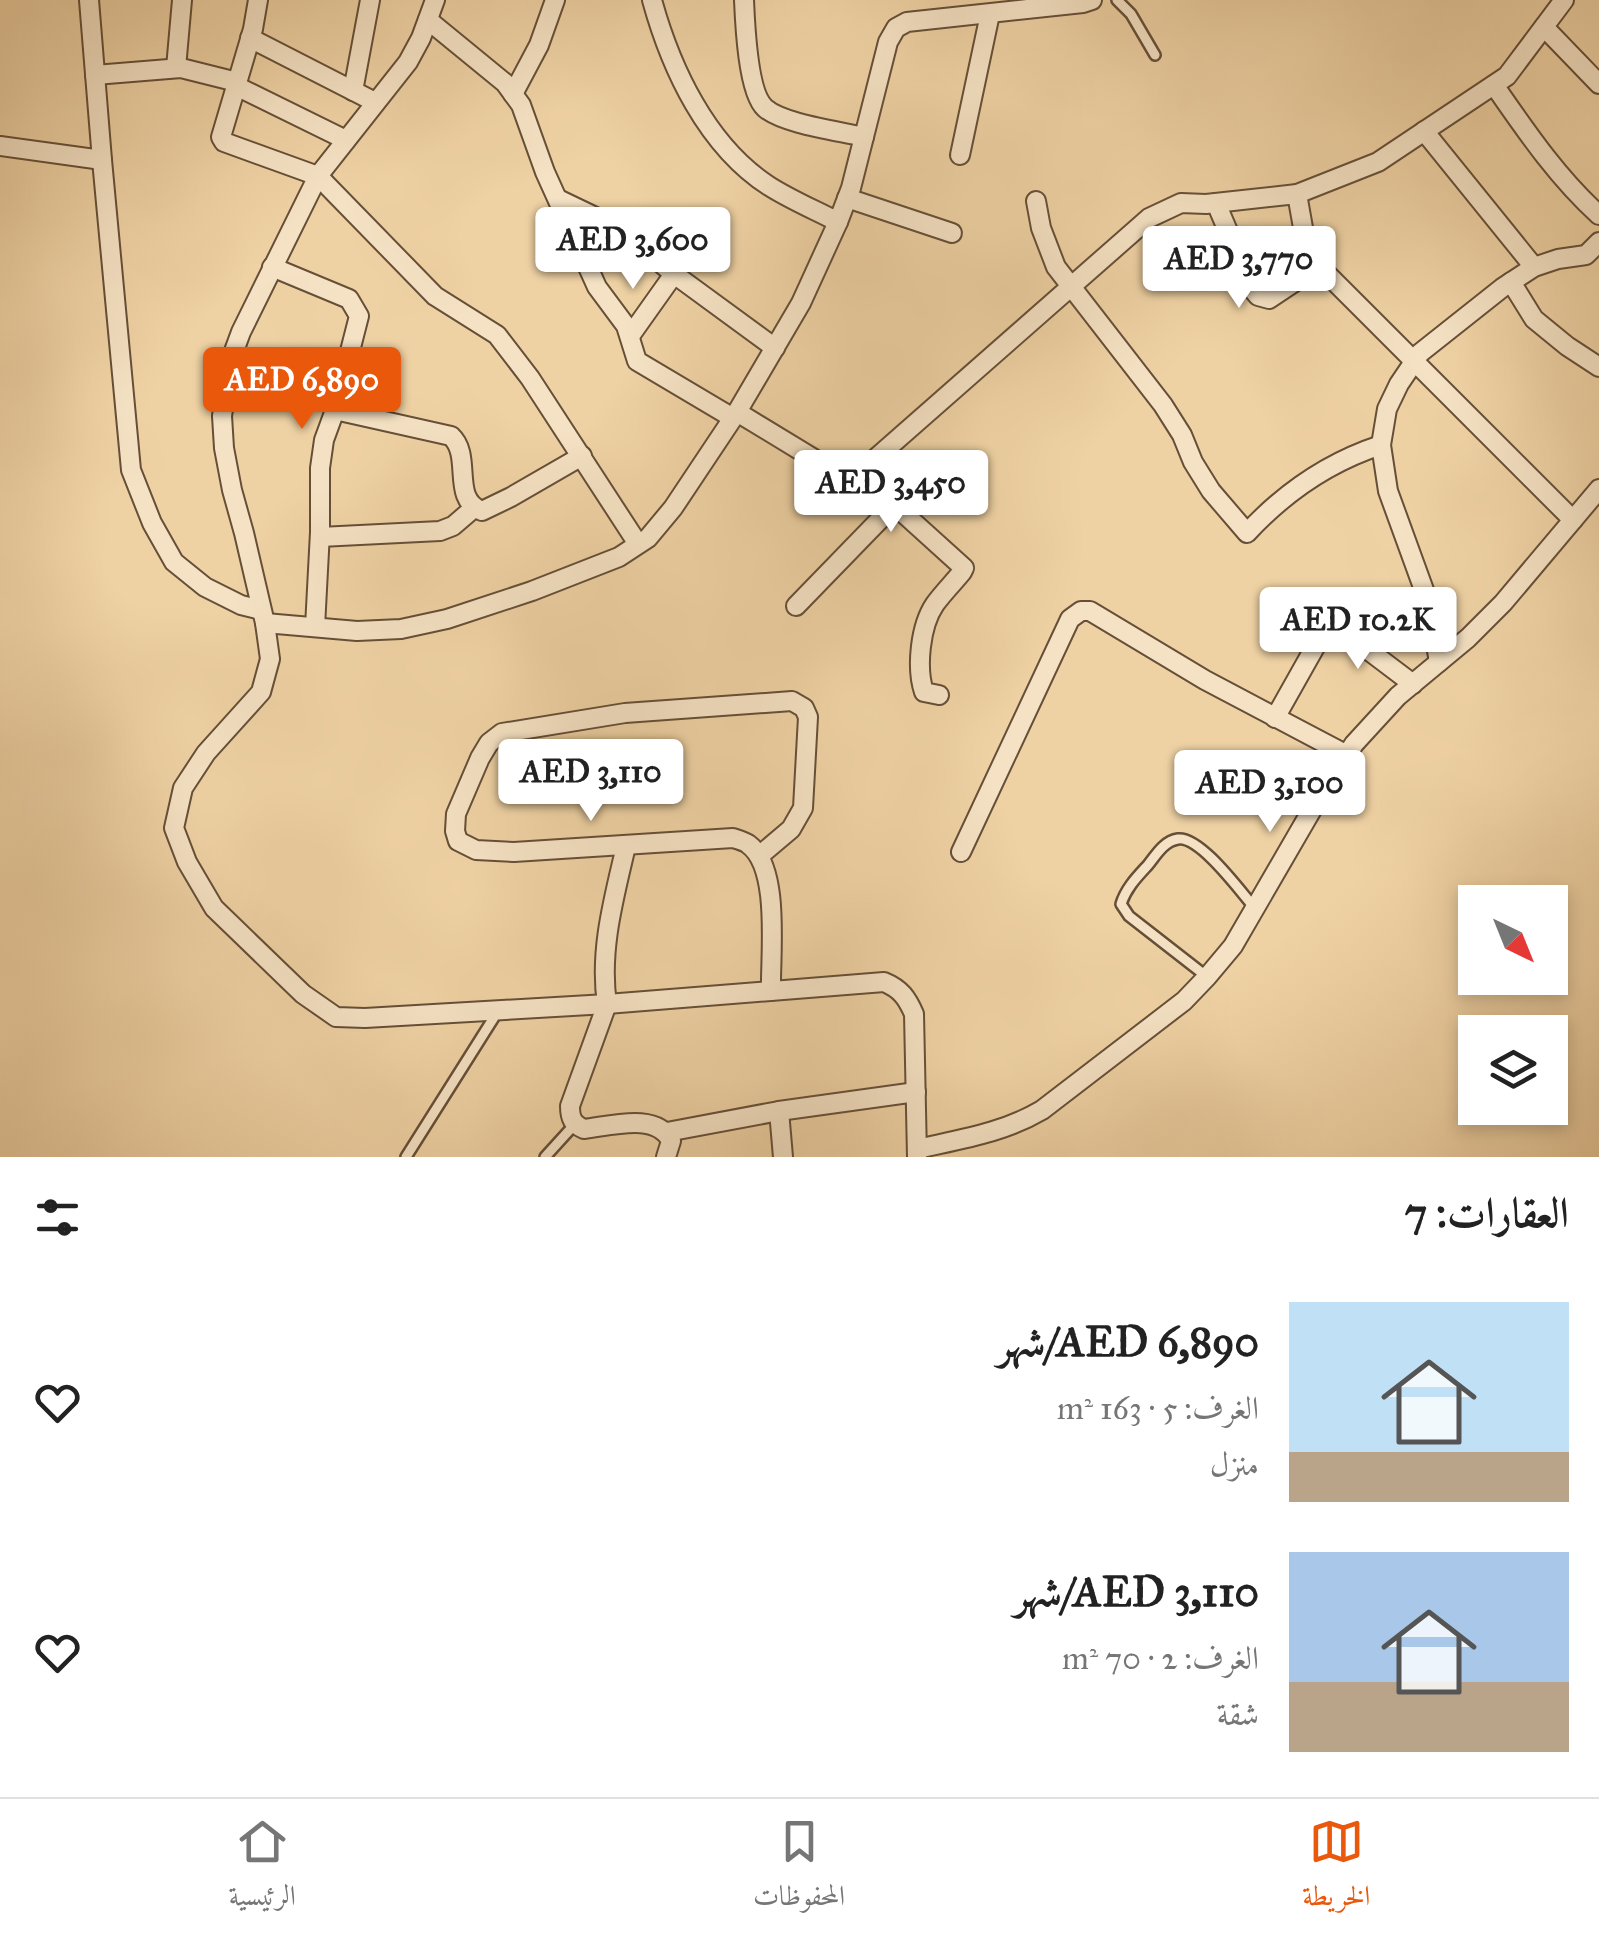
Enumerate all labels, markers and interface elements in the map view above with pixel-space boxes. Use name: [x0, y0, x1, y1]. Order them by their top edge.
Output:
pin: AED 3,600: [519, 207, 747, 292]
text: AED 3,600: [557, 220, 709, 259]
pin: AED 3,770: [1125, 226, 1353, 311]
text: AED 3,770: [1165, 239, 1313, 278]
pin: AED 6,890: [188, 347, 416, 432]
text: AED 6,890: [225, 360, 379, 399]
pin: AED 3,450: [777, 450, 1005, 535]
text: AED 3,450: [816, 463, 966, 502]
pin: AED 10.2K: [1244, 587, 1472, 672]
text: AED 10.2K: [1282, 600, 1434, 639]
pin: AED 3,110: [477, 739, 705, 824]
pin: AED 3,100: [1156, 750, 1384, 835]
text: AED 3,110: [520, 752, 662, 791]
text: AED 3,100: [1196, 763, 1344, 802]
north arrow: [1458, 885, 1568, 995]
map controls: [1458, 885, 1568, 1125]
button: layers: [1458, 1015, 1568, 1125]
text: العقارات: 7: [1405, 1187, 1569, 1239]
icon: filters: [30, 1190, 85, 1245]
text: AED 6,890/شهر: [997, 1316, 1259, 1368]
icon: home: [1369, 1342, 1489, 1462]
icon: heart: [30, 1375, 85, 1430]
text: الغرف: 5 · 163 m²: [1057, 1389, 1259, 1428]
text: منزل: [1210, 1445, 1259, 1484]
text: AED 3,110/شهر: [1014, 1566, 1259, 1618]
icon: home: [1369, 1592, 1489, 1712]
icon: heart: [30, 1625, 85, 1680]
text: الغرف: 2 · 70 m²: [1062, 1639, 1259, 1678]
text: شقة: [1217, 1695, 1259, 1734]
tab: الرئيسية: [229, 1814, 296, 1923]
tab: المحفوظات: [753, 1814, 845, 1923]
tab: الخريطة: [1302, 1814, 1370, 1923]

